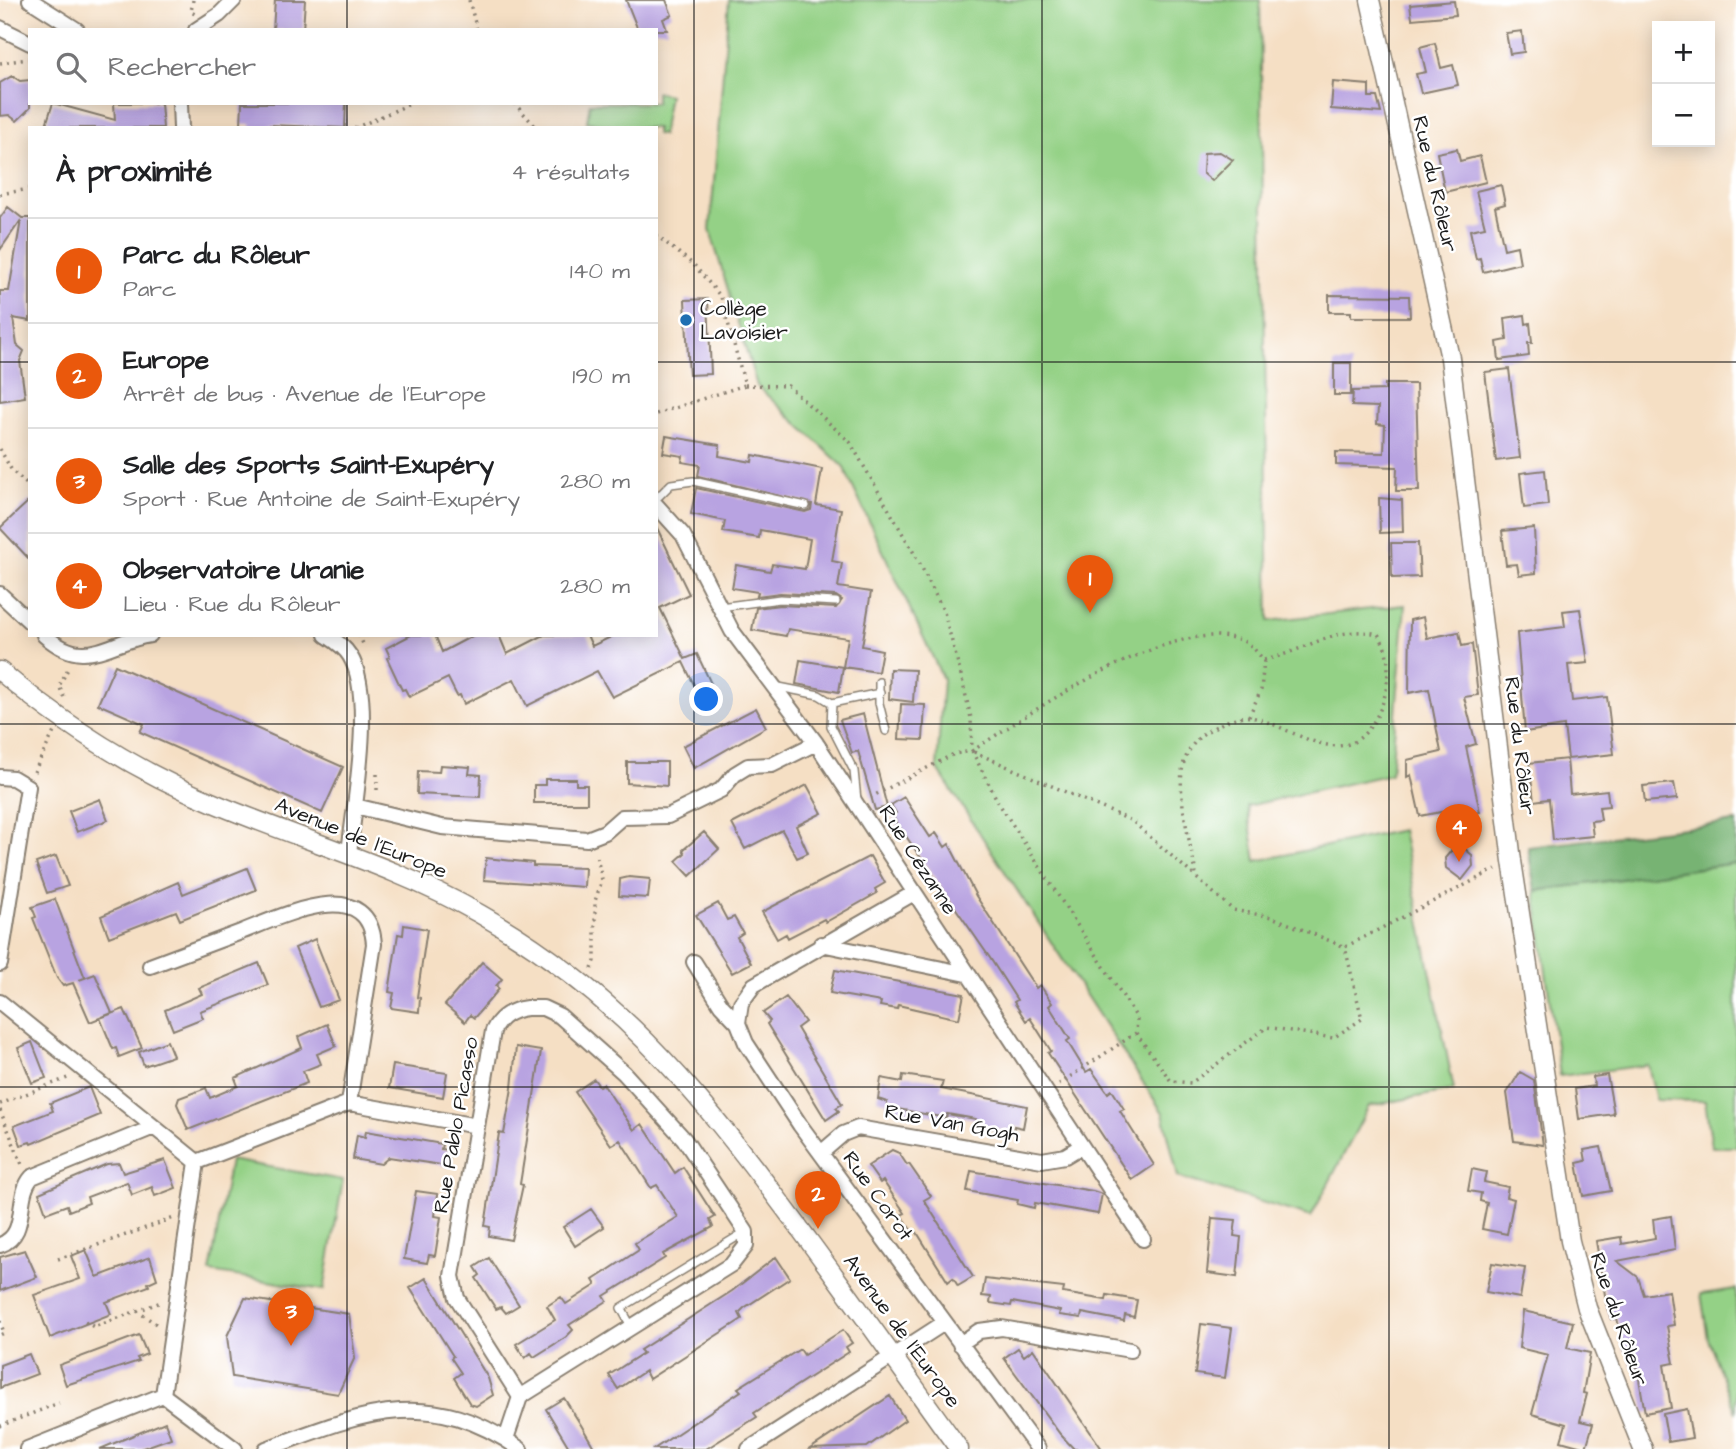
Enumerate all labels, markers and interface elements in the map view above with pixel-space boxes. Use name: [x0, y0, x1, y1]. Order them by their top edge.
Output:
map controls: [1652, 21, 1715, 147]
button: +: [1652, 21, 1715, 84]
search box: [28, 28, 658, 105]
icon: search: [52, 48, 90, 86]
text: Rechercher: [108, 49, 256, 85]
button: −: [1652, 84, 1715, 147]
street label: Rue du Rôleur: [1405, 113, 1465, 255]
text: À proximité: [56, 151, 212, 193]
text: 4 résultats: [511, 156, 630, 188]
text: Parc du Rôleur: [123, 237, 310, 273]
text: 1: [78, 255, 80, 287]
text: 140 m: [570, 255, 630, 287]
text: Parc: [123, 273, 177, 305]
place label: Collège Lavoisier: [700, 294, 788, 347]
marker: Collège Lavoisier: [678, 312, 694, 328]
text: Europe: [123, 342, 209, 378]
text: 2: [72, 360, 86, 392]
text: 190 m: [572, 360, 630, 392]
text: Arrêt de bus · Avenue de l'Europe: [123, 378, 486, 410]
text: Salle des Sports Saint-Exupéry: [123, 447, 494, 483]
text: 3: [73, 465, 85, 497]
text: 280 m: [560, 465, 630, 497]
text: Sport · Rue Antoine de Saint-Exupéry: [123, 483, 520, 515]
text: Observatoire Uranie: [123, 552, 364, 588]
pin: 1: [1067, 555, 1113, 613]
text: 4: [71, 570, 87, 602]
text: 280 m: [560, 570, 630, 602]
text: Lieu · Rue du Rôleur: [123, 588, 340, 620]
street label: Rue du Rôleur: [1497, 675, 1543, 817]
your location: [689, 682, 723, 716]
street label: Avenue de l'Europe: [270, 790, 451, 887]
street label: Rue Cézanne: [872, 800, 964, 920]
pin: 4: [1436, 804, 1482, 862]
street label: Rue Pablo Picasso: [426, 1035, 486, 1215]
street label: Rue Van Gogh: [882, 1097, 1022, 1151]
street label: Rue Corot: [836, 1145, 921, 1247]
pin: 2: [795, 1171, 841, 1229]
street label: Avenue de l'Europe: [836, 1248, 968, 1414]
street label: Rue du Rôleur: [1583, 1249, 1655, 1390]
pin: 3: [268, 1288, 314, 1346]

